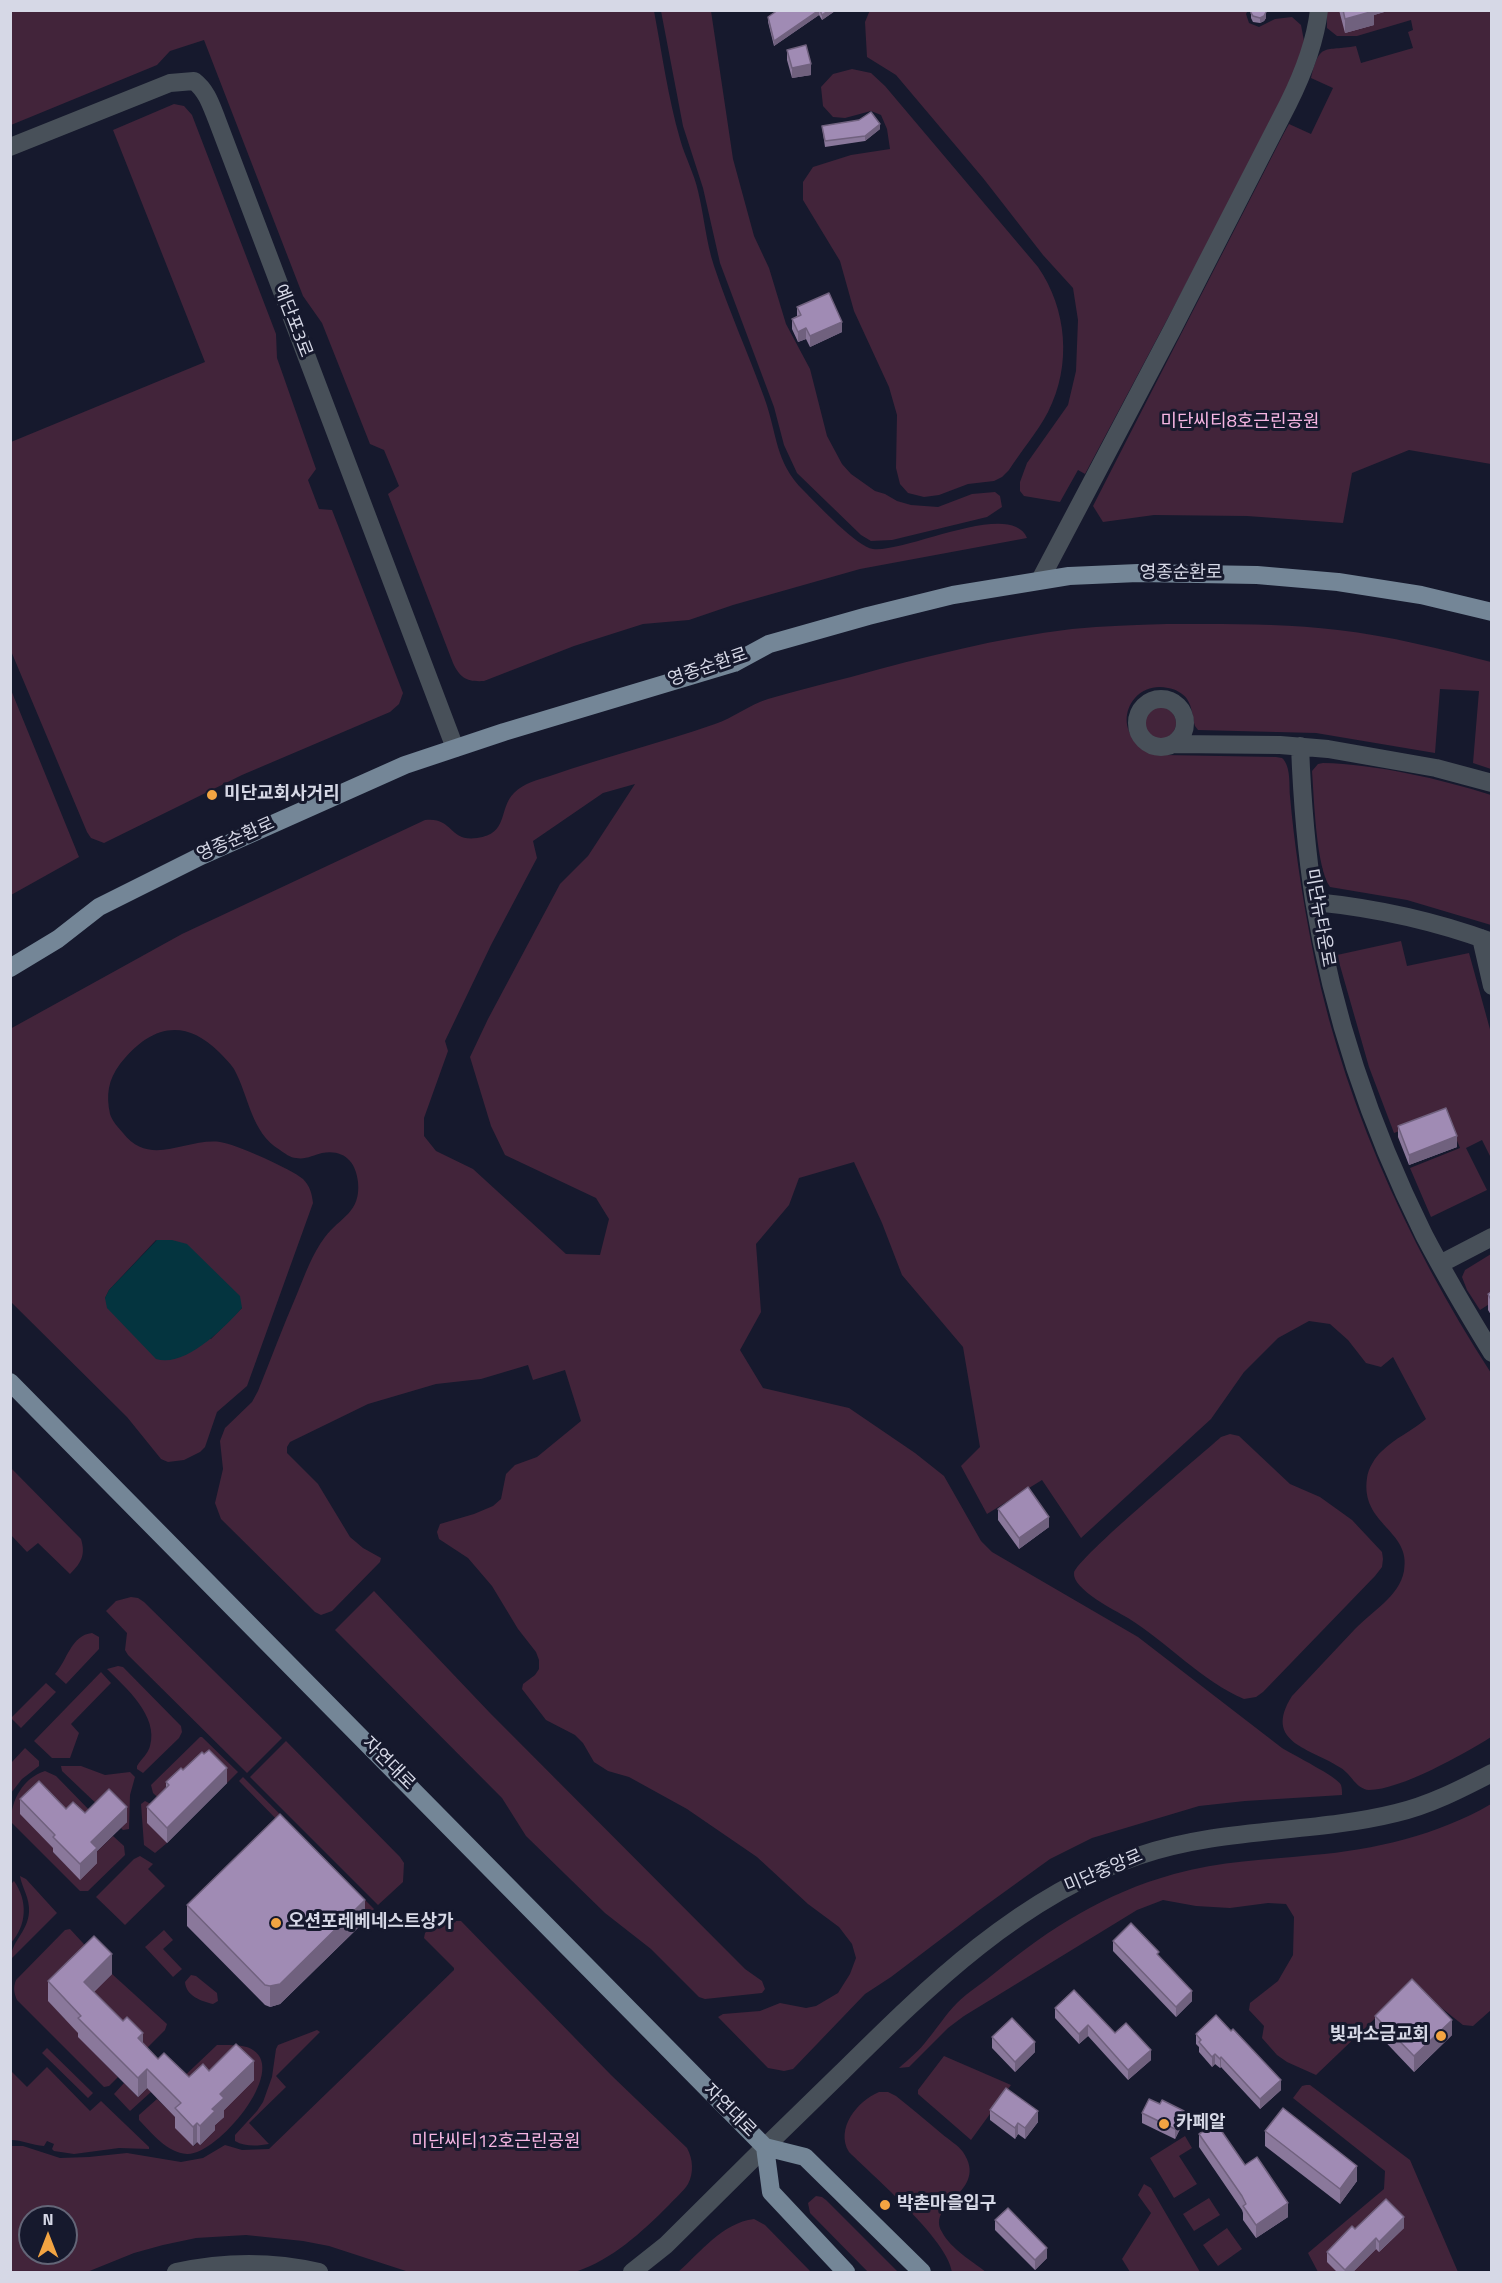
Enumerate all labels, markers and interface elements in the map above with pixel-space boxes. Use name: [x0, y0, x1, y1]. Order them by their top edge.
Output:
street label: 예단포3로: [268, 282, 316, 360]
park label: 미단씨티8호근린공원: [1160, 412, 1320, 434]
street label: 영종순환로: [1140, 563, 1222, 585]
street label: 영종순환로: [665, 644, 751, 692]
place label: 미단교회사거리: [224, 784, 340, 806]
marker: 미단교회사거리: [205, 788, 219, 802]
street label: 영종순환로: [194, 813, 278, 867]
street label: 미단뉴타운로: [1300, 867, 1338, 969]
street label: 자연대로: [357, 1733, 419, 1795]
street label: 미단중앙로: [1062, 1846, 1146, 1898]
place label: 오션포레베네스트상가: [288, 1912, 454, 1934]
marker: 오션포레베네스트상가: [269, 1916, 283, 1930]
place label: 빛과소금교회: [1330, 2025, 1429, 2047]
marker: 빛과소금교회: [1434, 2029, 1448, 2043]
street label: 자연대로: [698, 2080, 760, 2142]
place label: 카페알: [1176, 2113, 1226, 2135]
marker: 카페알: [1157, 2117, 1171, 2131]
park label: 미단씨티12호근린공원: [411, 2132, 581, 2154]
place label: 박촌마을입구: [897, 2194, 996, 2216]
marker: 박촌마을입구: [878, 2198, 892, 2212]
north arrow: [18, 2205, 78, 2265]
text: N: [42, 2207, 54, 2231]

